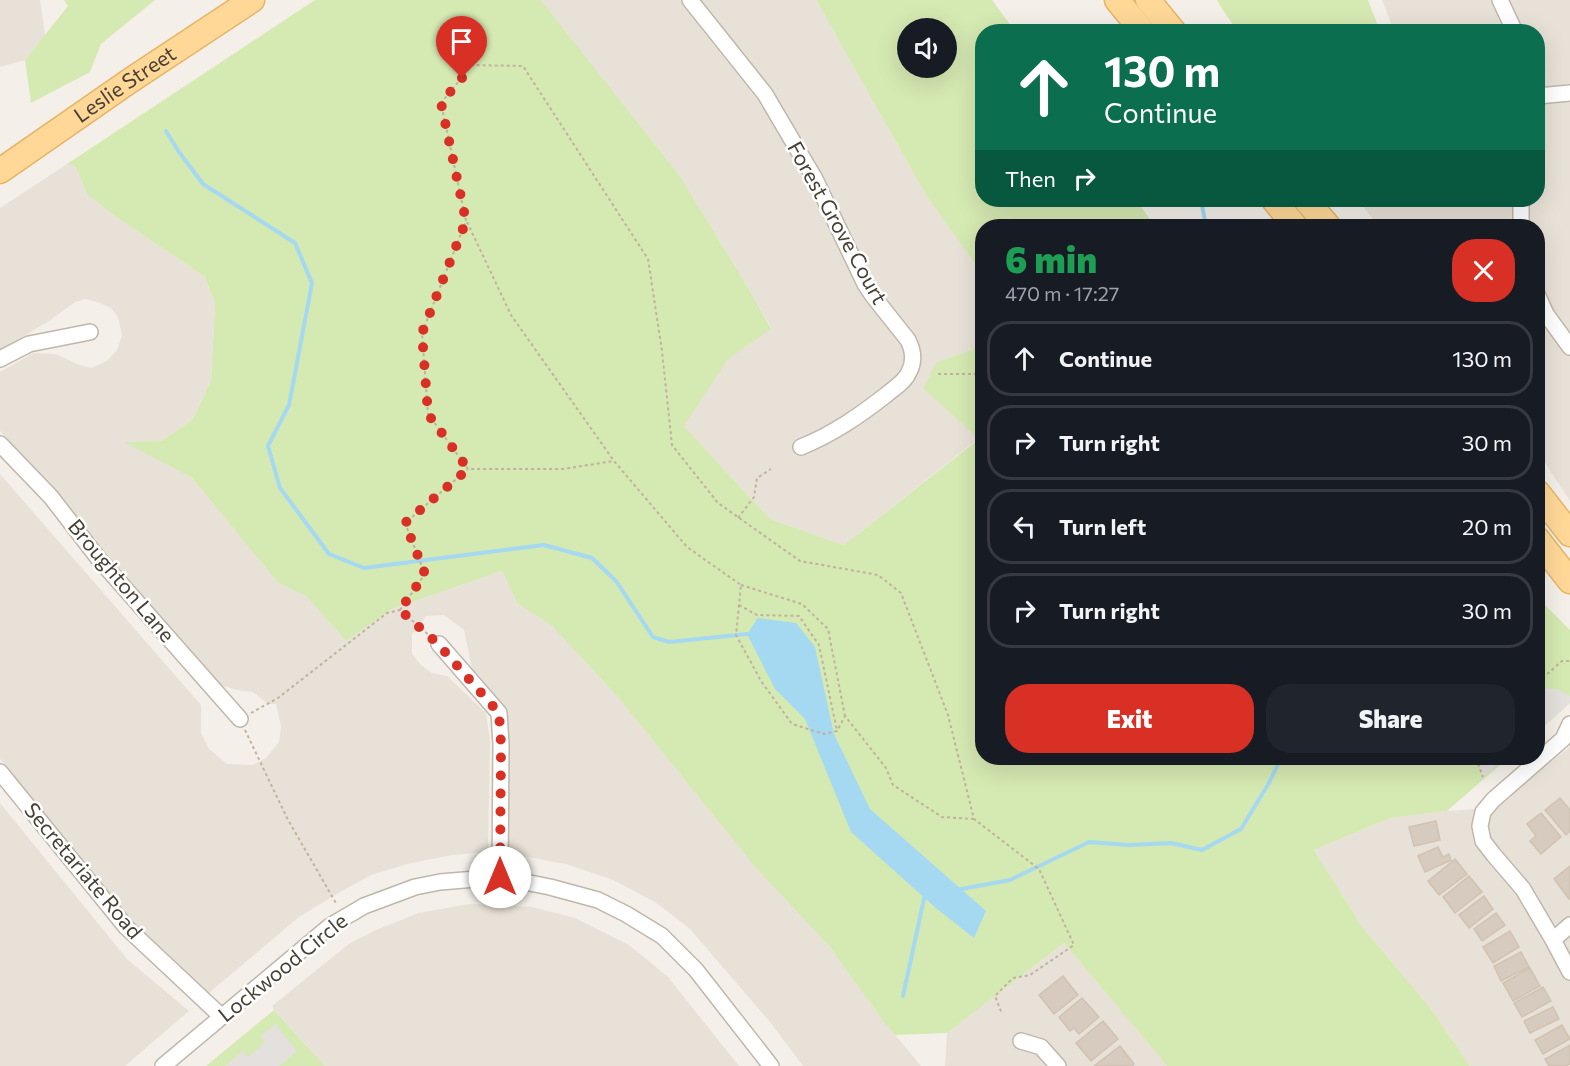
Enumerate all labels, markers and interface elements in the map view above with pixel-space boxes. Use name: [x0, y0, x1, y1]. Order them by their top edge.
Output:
pin: [436, 16, 487, 78]
map controls: [897, 18, 957, 78]
button: sound: [897, 18, 957, 78]
icon: arrive: [445, 25, 478, 58]
street label: Leslie Street: [68, 40, 180, 127]
text: 130 m: [1104, 44, 1220, 96]
icon: ahead: [1005, 48, 1083, 126]
text: Continue: [1104, 96, 1217, 129]
street label: Forest Grove Court: [783, 137, 893, 308]
icon: right: [1068, 162, 1101, 195]
text: Then: [1005, 165, 1056, 192]
text: 6 min: [1005, 236, 1097, 280]
button: close: [1452, 239, 1515, 302]
text: 470 m · 17:27: [1005, 281, 1119, 305]
icon: ahead: [1008, 342, 1041, 375]
text: Continue: [1059, 345, 1152, 372]
text: 130 m: [1452, 345, 1512, 372]
icon: right: [1008, 426, 1041, 459]
text: Turn right: [1059, 429, 1160, 456]
text: 30 m: [1462, 429, 1512, 456]
icon: left: [1008, 510, 1041, 543]
text: Turn left: [1059, 513, 1146, 540]
text: 20 m: [1462, 513, 1512, 540]
street label: Broughton Lane: [64, 514, 181, 646]
icon: right: [1008, 594, 1041, 627]
text: Turn right: [1059, 597, 1160, 624]
text: 30 m: [1462, 597, 1512, 624]
button: Exit: [1005, 684, 1254, 753]
button: Share: [1266, 684, 1515, 753]
street label: Secretariate Road: [20, 797, 148, 943]
position arrow: [468, 845, 532, 909]
street label: Lockwood Circle: [213, 907, 352, 1026]

